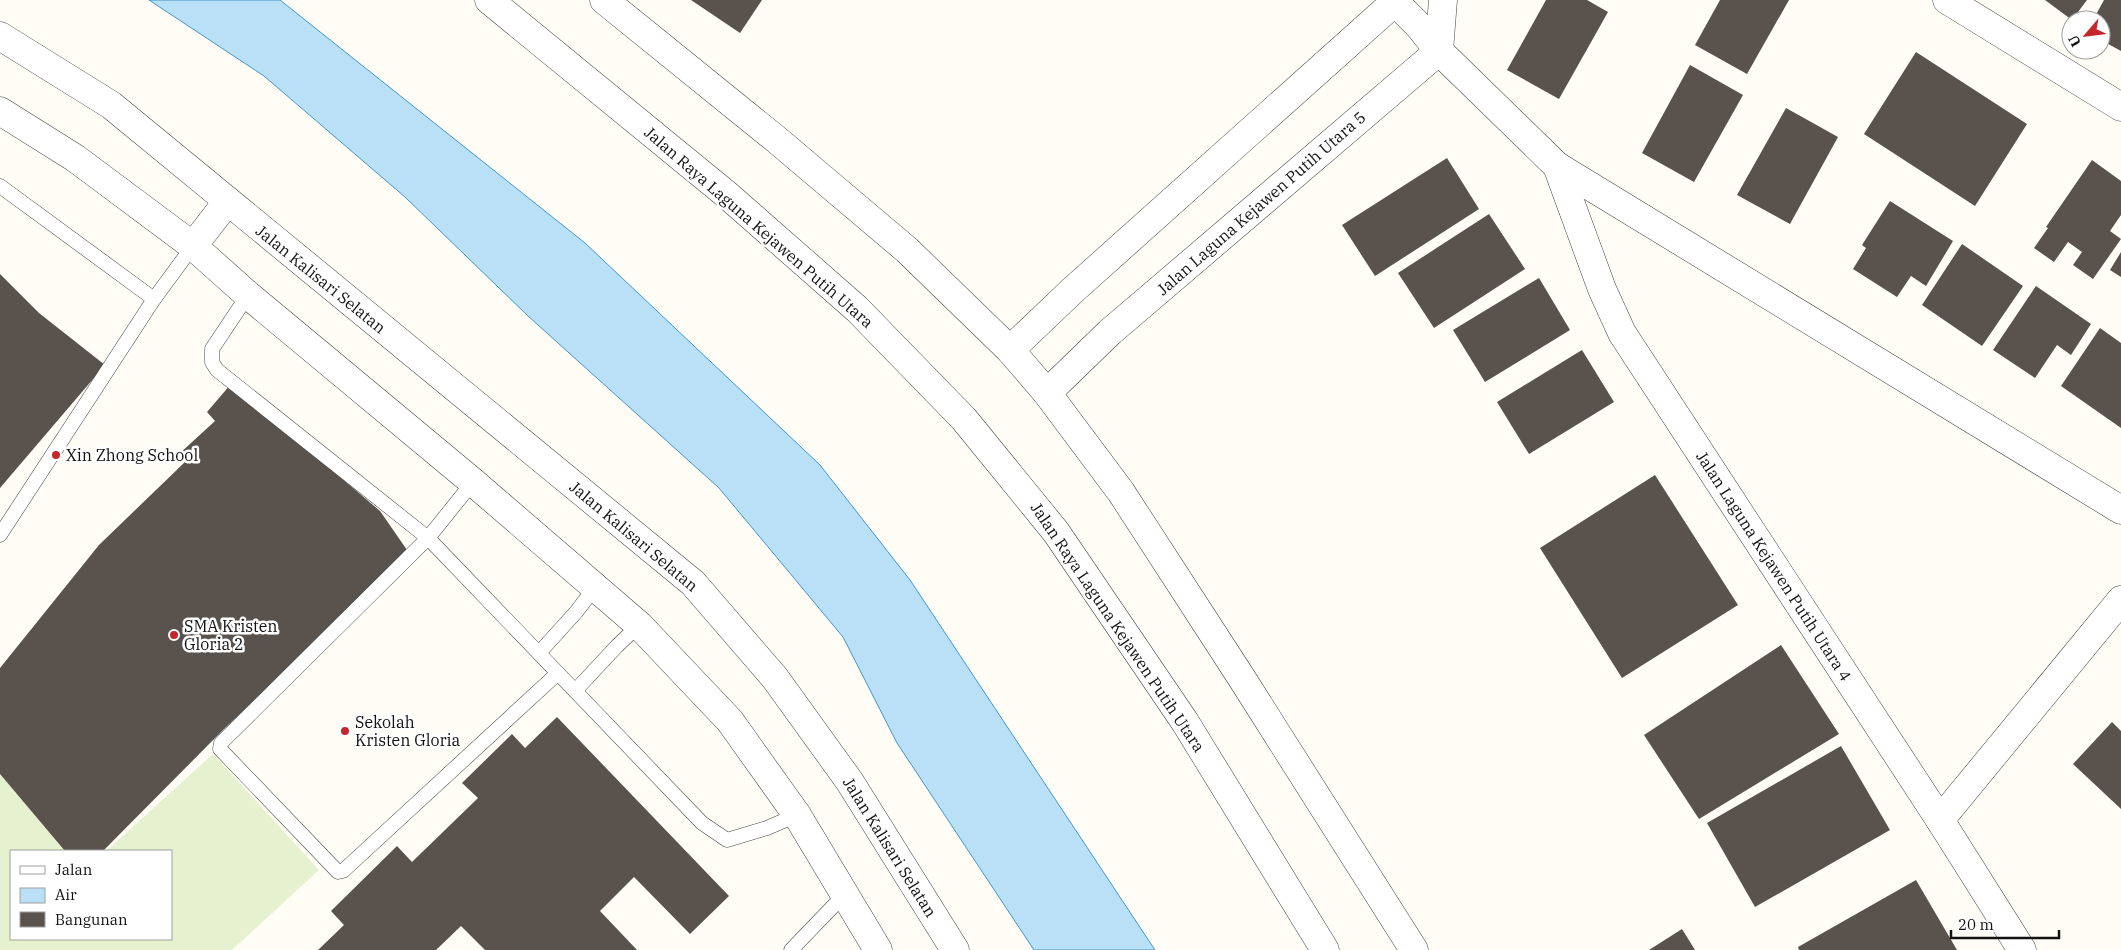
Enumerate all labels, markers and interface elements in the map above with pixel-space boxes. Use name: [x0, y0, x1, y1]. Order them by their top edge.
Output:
north arrow: [2061, 10, 2111, 60]
text: U: [2064, 32, 2085, 50]
street label: Jalan Laguna Kejawen Putih Utara 5: [1152, 107, 1370, 299]
street label: Jalan Raya Laguna Kejawen Putih Utara: [640, 122, 878, 332]
street label: Jalan Kalisari Selatan: [252, 220, 390, 338]
place label: Xin Zhong School: [66, 445, 198, 465]
street label: Jalan Laguna Kejawen Putih Utara 4: [1692, 447, 1856, 685]
marker: Xin Zhong School: [50, 449, 62, 461]
street label: Jalan Kalisari Selatan: [566, 476, 702, 596]
street label: Jalan Raya Laguna Kejawen Putih Utara: [1027, 498, 1209, 756]
place label: SMA Kristen Gloria 2: [184, 616, 277, 654]
marker: SMA Kristen Gloria 2: [168, 629, 180, 641]
place label: Sekolah Kristen Gloria: [355, 712, 461, 750]
marker: Sekolah Kristen Gloria: [339, 725, 351, 737]
street label: Jalan Kalisari Selatan: [839, 773, 941, 921]
legend: [10, 850, 172, 940]
text: Jalan: [55, 860, 93, 879]
text: Air: [55, 885, 77, 904]
scale bar: [1951, 908, 2058, 940]
text: Bangunan: [55, 910, 128, 929]
text: 20 m: [1958, 915, 1994, 934]

